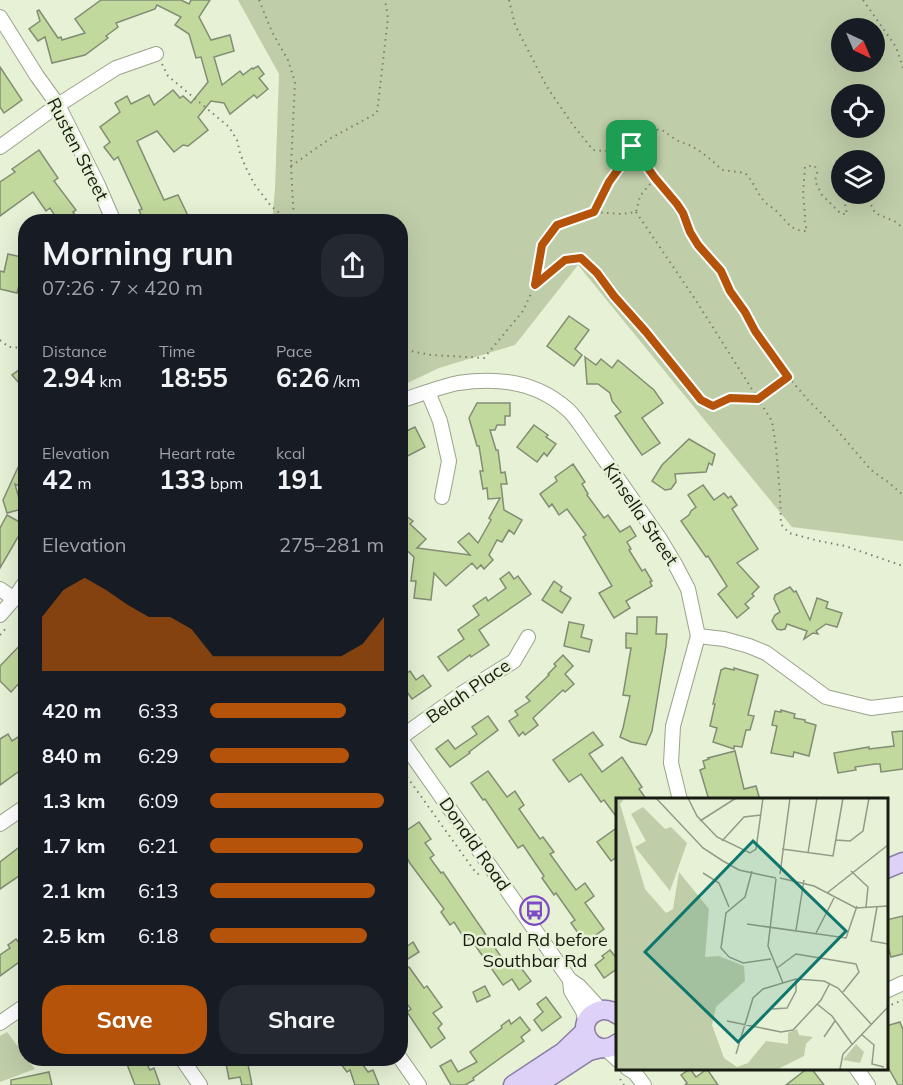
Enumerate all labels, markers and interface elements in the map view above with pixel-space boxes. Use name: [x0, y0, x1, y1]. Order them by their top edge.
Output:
north arrow: [831, 18, 885, 72]
map controls: [831, 18, 885, 204]
button: locate: [831, 84, 885, 138]
street label: Rusten Street: [42, 94, 114, 204]
pin: [606, 120, 657, 171]
icon: arrive: [615, 129, 648, 162]
button: layers: [831, 150, 885, 204]
text: Morning run: [42, 232, 234, 273]
button: share: [321, 234, 384, 297]
text: 07:26 · 7 × 420 m: [42, 275, 203, 300]
text: Distance: [42, 341, 107, 361]
text: Time: [159, 341, 195, 361]
text: Pace: [276, 341, 312, 361]
text: 2.94: [42, 361, 95, 394]
text: 18:55: [159, 361, 228, 394]
text: 6:26: [276, 361, 329, 394]
text: km: [95, 371, 122, 391]
text: /km: [329, 371, 360, 391]
text: Elevation: [42, 443, 110, 463]
text: Heart rate: [159, 443, 235, 463]
text: kcal: [276, 443, 305, 463]
street label: Kinsella Street: [598, 458, 684, 570]
text: 42: [42, 463, 73, 496]
text: 133: [159, 463, 206, 496]
text: 191: [276, 463, 323, 496]
text: m: [73, 473, 91, 493]
text: bpm: [206, 473, 243, 493]
text: Elevation: [42, 532, 127, 557]
text: 275–281 m: [279, 532, 384, 557]
street label: Belah Place: [421, 654, 515, 728]
text: 420 m: [42, 698, 101, 723]
text: 6:33: [138, 698, 179, 723]
text: 840 m: [42, 743, 101, 768]
text: 6:29: [138, 743, 179, 768]
text: 1.3 km: [42, 788, 105, 813]
text: 6:09: [138, 788, 179, 813]
street label: Donald Road: [434, 793, 516, 895]
inset map: [616, 798, 888, 1070]
text: 1.7 km: [42, 833, 105, 858]
text: 6:21: [138, 833, 179, 858]
text: 2.1 km: [42, 878, 105, 903]
text: 6:13: [138, 878, 179, 903]
bus stop icon: Donald Rd before Southbar Rd: [519, 894, 551, 926]
text: 2.5 km: [42, 923, 105, 948]
text: 6:18: [138, 923, 179, 948]
place label: Donald Rd before Southbar Rd: [462, 928, 608, 972]
button: Save: [42, 985, 207, 1054]
button: Share: [219, 985, 384, 1054]

